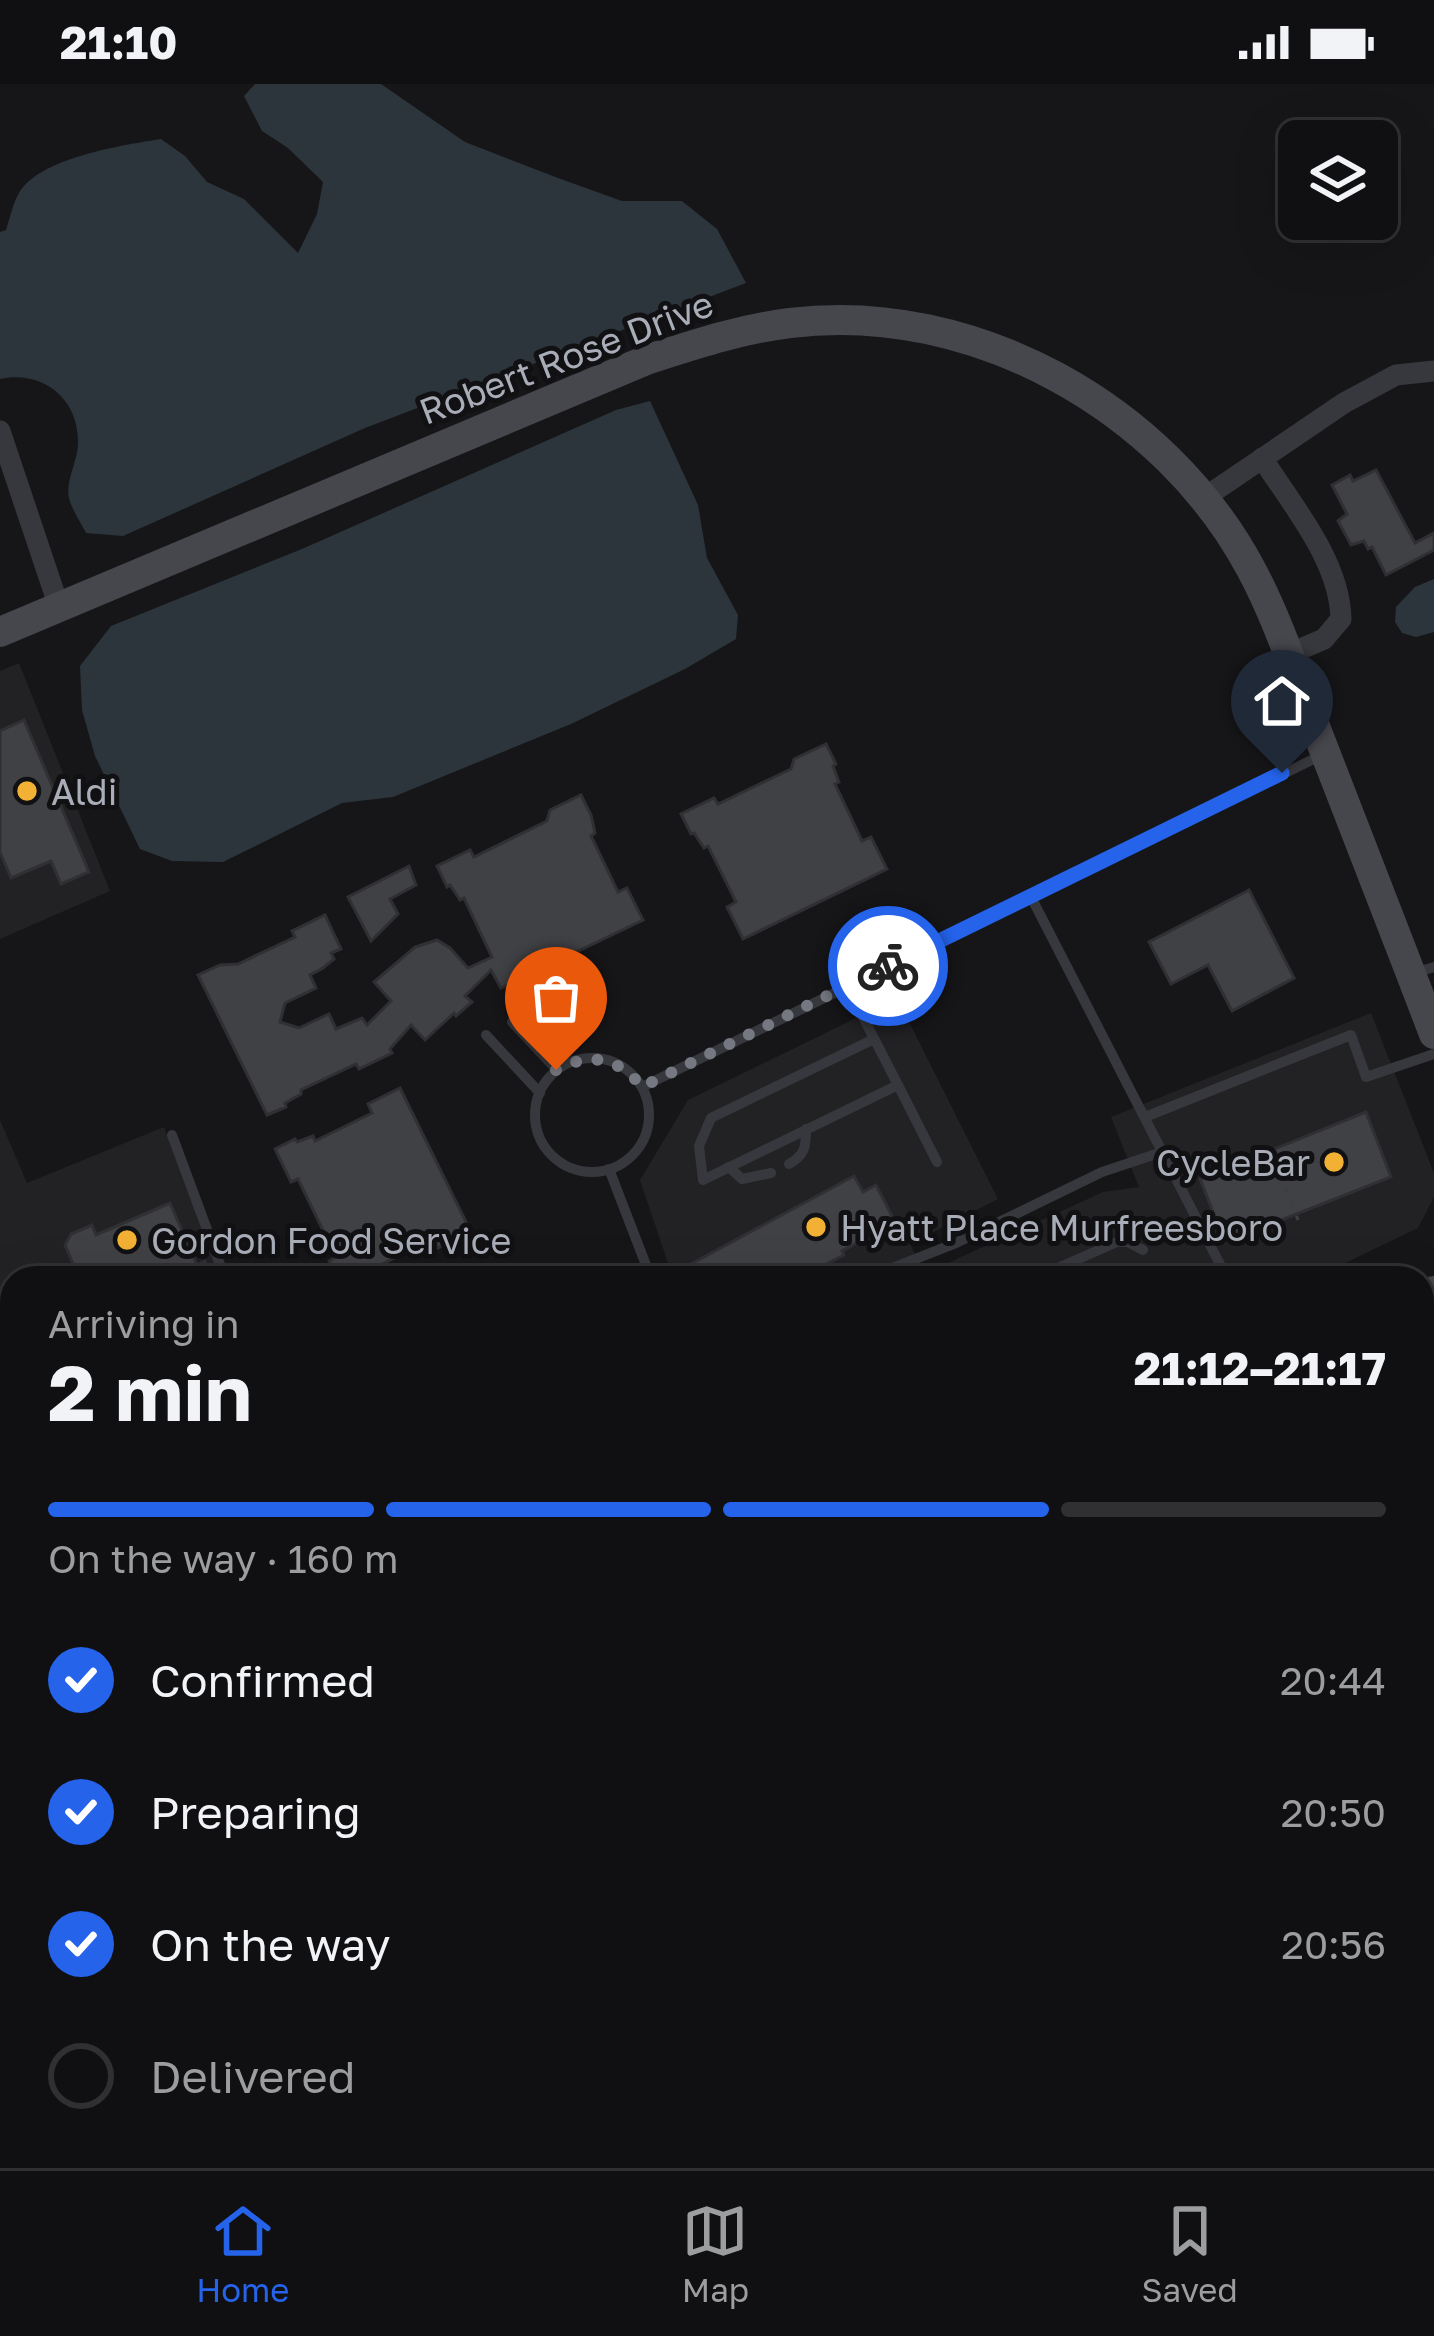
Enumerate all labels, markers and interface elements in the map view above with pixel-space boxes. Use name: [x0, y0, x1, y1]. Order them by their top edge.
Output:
text: 21:10: [60, 15, 177, 69]
map controls: [1278, 120, 1398, 240]
button: layers: [1278, 120, 1398, 240]
street label: Robert Rose Drive: [413, 281, 719, 433]
pin: [1231, 650, 1333, 773]
icon: home: [1249, 668, 1315, 734]
place label: Aldi: [51, 770, 117, 813]
marker: Aldi: [14, 778, 40, 804]
courier: [828, 906, 948, 1026]
icon: bike: [855, 933, 921, 999]
pin: [505, 947, 607, 1070]
icon: bag: [523, 965, 589, 1031]
place label: CycleBar: [1156, 1141, 1310, 1184]
marker: CycleBar: [1321, 1149, 1347, 1175]
place label: Hyatt Place Murfreesboro: [840, 1206, 1283, 1249]
marker: Hyatt Place Murfreesboro: [803, 1214, 829, 1240]
place label: Gordon Food Service: [151, 1219, 511, 1262]
marker: Gordon Food Service: [114, 1227, 140, 1253]
text: Arriving in: [48, 1300, 239, 1347]
text: 21:12–21:17: [1134, 1341, 1386, 1395]
text: 2 min: [48, 1345, 252, 1438]
text: On the way · 160 m: [48, 1535, 399, 1582]
icon: check: [48, 1647, 114, 1713]
text: Confirmed: [150, 1653, 375, 1707]
text: 20:44: [1280, 1657, 1386, 1704]
icon: check: [48, 1779, 114, 1845]
text: Preparing: [150, 1785, 361, 1839]
text: 20:50: [1281, 1789, 1386, 1836]
icon: check: [48, 1911, 114, 1977]
text: On the way: [150, 1917, 391, 1971]
text: 20:56: [1281, 1921, 1386, 1968]
text: Delivered: [150, 2049, 355, 2103]
tab: Home: [196, 2198, 289, 2309]
tab: Map: [682, 2198, 749, 2309]
tab: Saved: [1141, 2198, 1238, 2309]

